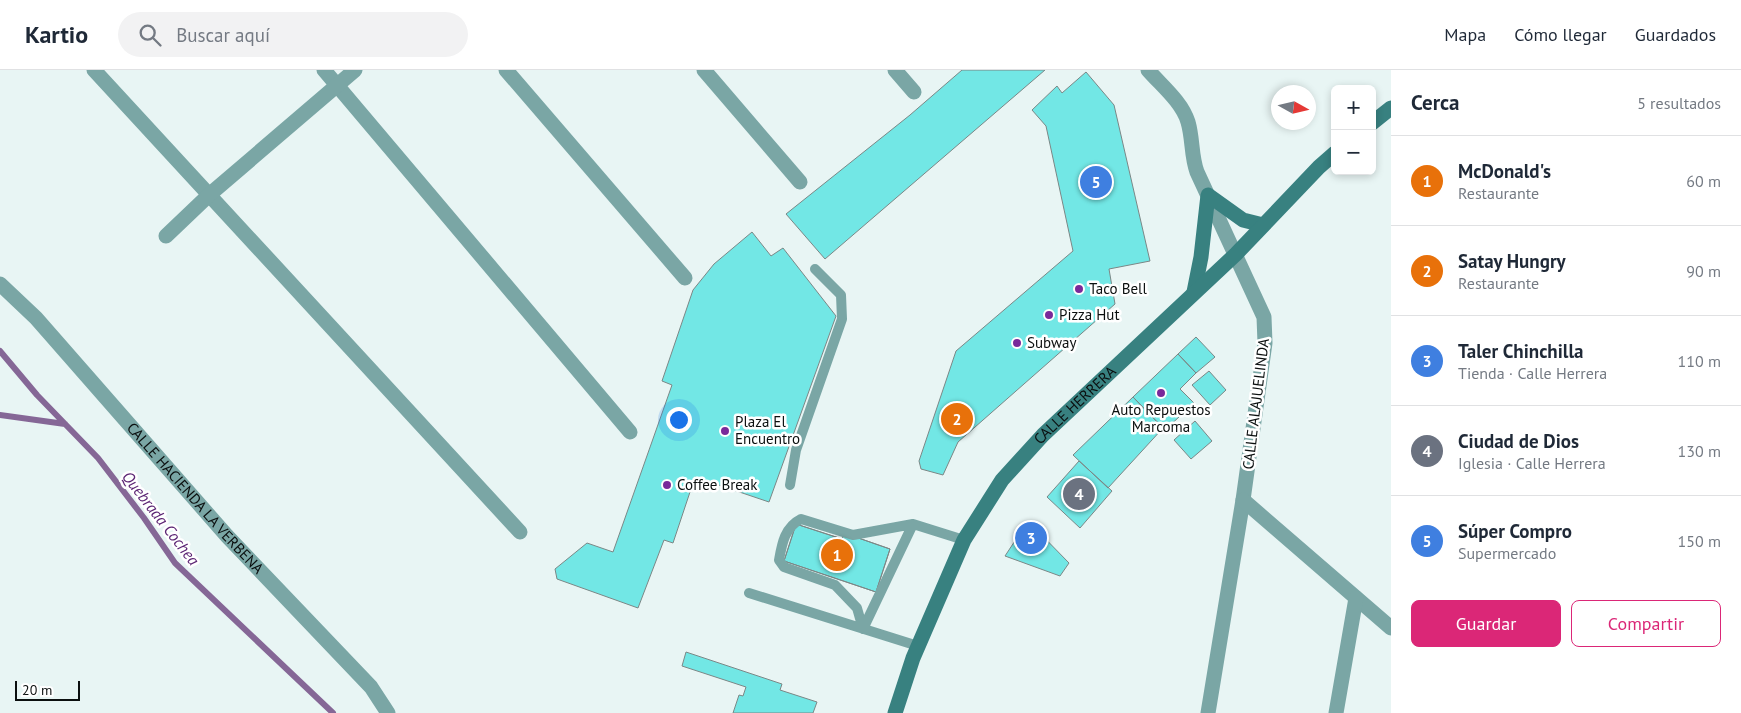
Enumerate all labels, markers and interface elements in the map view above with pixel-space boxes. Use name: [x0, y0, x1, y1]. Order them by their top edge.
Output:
search box: [118, 12, 468, 57]
text: Kartio: [25, 19, 88, 50]
icon: search: [136, 21, 164, 49]
text: Buscar aquí: [176, 23, 270, 47]
text: Mapa: [1444, 23, 1486, 46]
text: Cómo llegar: [1514, 23, 1607, 46]
text: Guardados: [1635, 23, 1716, 46]
north arrow: [1271, 85, 1316, 130]
map controls: [1331, 85, 1376, 175]
button: +: [1331, 85, 1376, 130]
text: Cerca: [1411, 89, 1460, 116]
text: 5 resultados: [1637, 93, 1721, 113]
button: −: [1331, 130, 1376, 175]
text: McDonald's: [1458, 159, 1551, 183]
pin: 5: [1080, 163, 1112, 201]
text: 1: [1422, 171, 1432, 191]
text: 60 m: [1686, 171, 1721, 191]
text: Restaurante: [1458, 183, 1539, 203]
text: Satay Hungry: [1458, 249, 1566, 273]
text: 2: [1422, 261, 1432, 281]
text: 90 m: [1686, 261, 1721, 281]
text: Restaurante: [1458, 273, 1539, 293]
place label: Taco Bell: [1089, 279, 1147, 298]
marker: Taco Bell: [1073, 283, 1085, 295]
place label: Pizza Hut: [1059, 305, 1120, 324]
marker: Pizza Hut: [1043, 309, 1055, 321]
place label: Subway: [1027, 333, 1076, 352]
marker: Subway: [1011, 337, 1023, 349]
street label: CALLE ALAJUELINDA: [1238, 337, 1273, 471]
text: Taler Chinchilla: [1458, 339, 1583, 363]
text: 3: [1422, 351, 1432, 371]
text: 110 m: [1678, 351, 1721, 371]
street label: CALLE HERRERA: [1029, 361, 1120, 448]
text: Tienda · Calle Herrera: [1458, 363, 1607, 383]
marker: Auto Repuestos Marcoma: [1155, 387, 1167, 399]
pin: 2: [941, 400, 973, 438]
place label: Auto Repuestos Marcoma: [1111, 400, 1211, 436]
your location: [666, 407, 692, 433]
place label: Plaza El Encuentro: [735, 412, 800, 448]
street label: CALLE HACIENDA LA VERBENA: [123, 418, 268, 578]
marker: Plaza El Encuentro: [719, 425, 731, 437]
text: Ciudad de Dios: [1458, 429, 1579, 453]
text: 4: [1422, 441, 1432, 461]
text: 130 m: [1678, 441, 1721, 461]
text: Iglesia · Calle Herrera: [1458, 453, 1606, 473]
water label: Quebrada Cochea: [118, 467, 204, 569]
place label: Coffee Break: [677, 475, 758, 494]
pin: 4: [1063, 475, 1095, 513]
marker: Coffee Break: [661, 479, 673, 491]
pin: 3: [1015, 519, 1047, 557]
text: Súper Compro: [1458, 519, 1572, 543]
text: 5: [1422, 531, 1432, 551]
text: 150 m: [1678, 531, 1721, 551]
pin: 1: [821, 536, 853, 574]
text: Supermercado: [1458, 543, 1556, 563]
button: Guardar: [1411, 600, 1561, 647]
button: Compartir: [1571, 600, 1721, 647]
scale bar: [15, 678, 80, 701]
text: 20 m: [22, 681, 52, 699]

